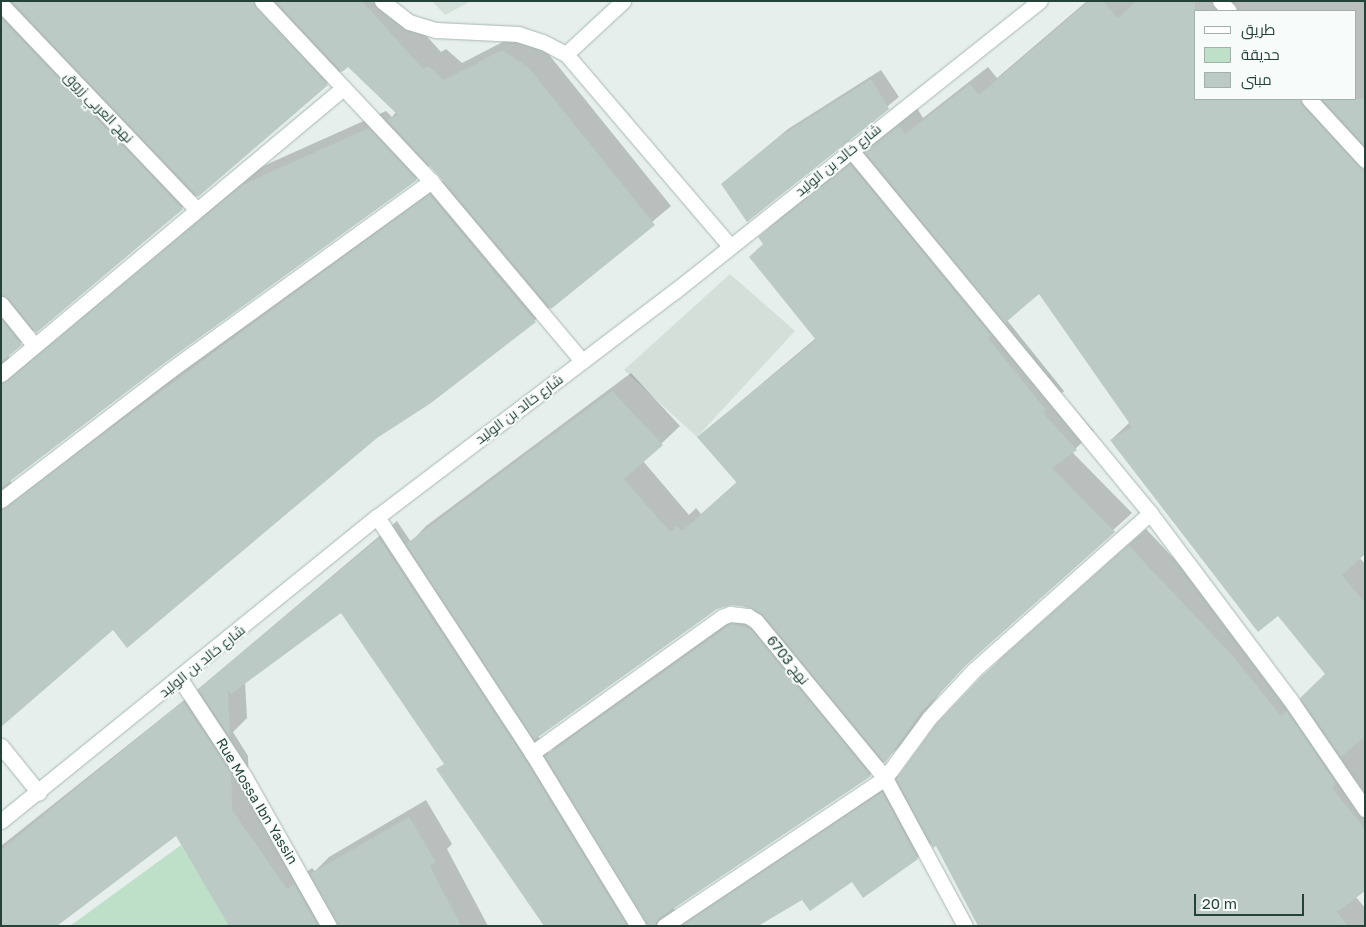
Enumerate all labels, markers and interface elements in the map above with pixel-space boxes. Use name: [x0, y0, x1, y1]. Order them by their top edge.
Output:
legend: [1194, 10, 1356, 100]
text: طريق: [1241, 20, 1275, 38]
text: حديقة: [1241, 45, 1280, 63]
street label: نهج العربي زروق: [61, 68, 137, 146]
text: مبنى: [1241, 70, 1272, 88]
street label: شارع خالد بن الوليد: [792, 120, 884, 200]
street label: شارع خالد بن الوليد: [472, 371, 566, 447]
street label: شارع خالد بن الوليد: [156, 621, 248, 701]
street label: نهج 6703: [763, 632, 813, 688]
street label: Rue Mossa Ibn Yassin: [213, 735, 301, 867]
scale bar: [1196, 884, 1306, 916]
text: 20 m: [1202, 894, 1237, 912]

